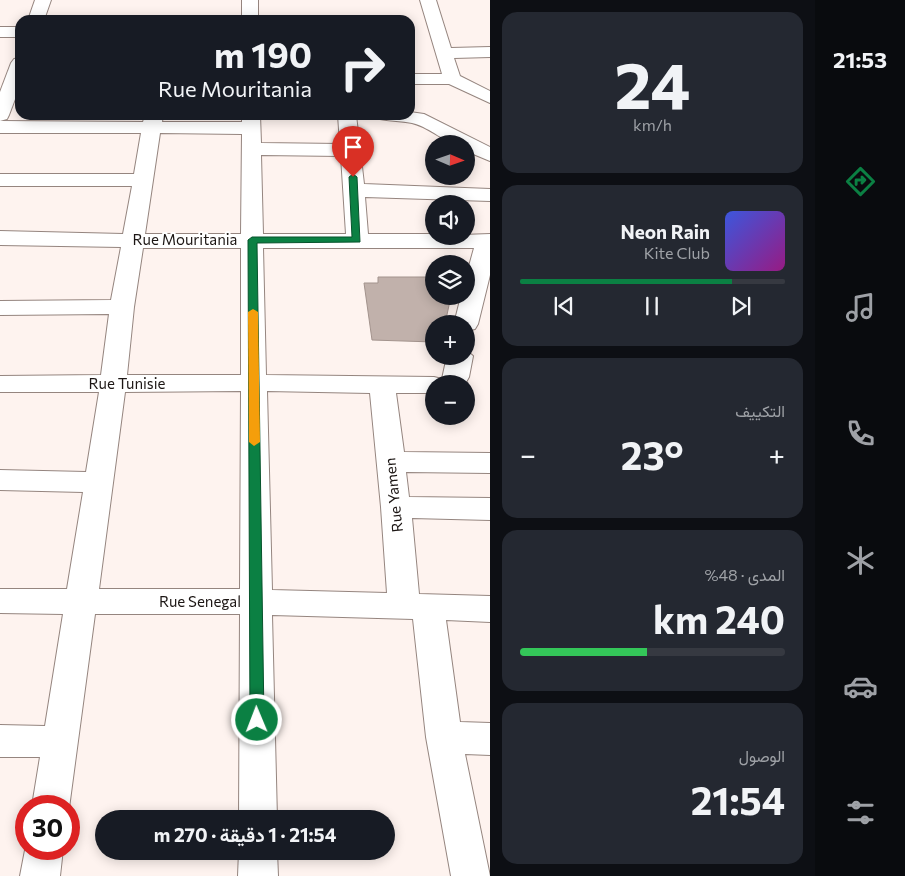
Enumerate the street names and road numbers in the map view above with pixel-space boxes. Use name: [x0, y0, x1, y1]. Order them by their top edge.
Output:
street label: Rue Mouritania: [133, 230, 237, 248]
street label: Rue Tunisie: [89, 374, 166, 392]
street label: Rue Yamen: [380, 457, 406, 533]
street label: Rue Senegal: [159, 592, 241, 610]

